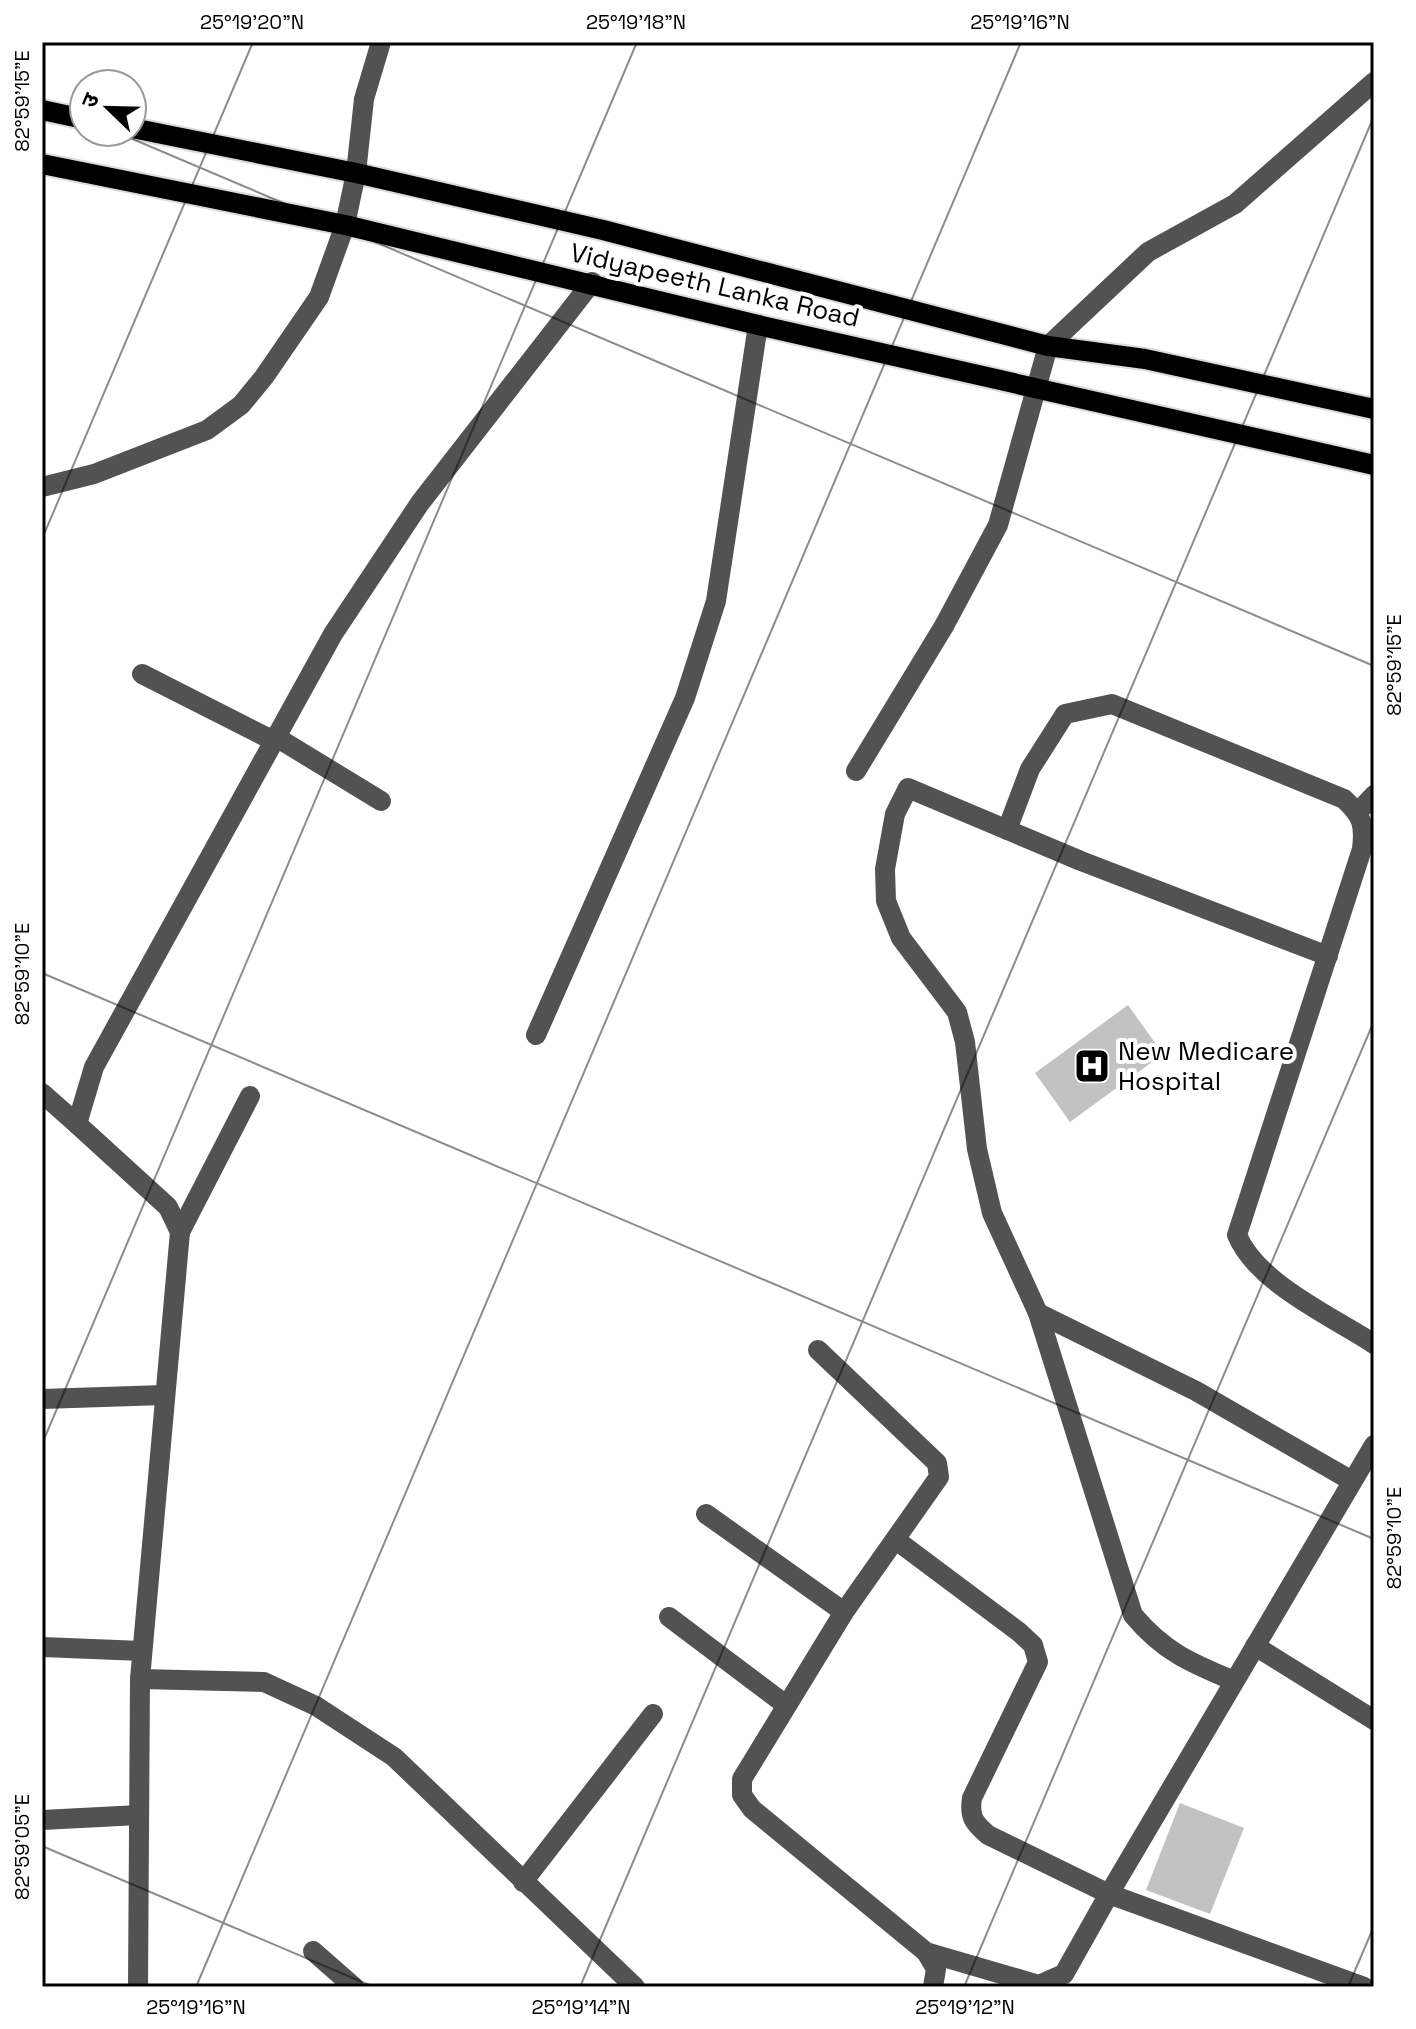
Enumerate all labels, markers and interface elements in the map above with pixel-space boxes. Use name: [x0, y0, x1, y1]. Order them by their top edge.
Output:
text: 25°19'20"N: [200, 9, 304, 35]
text: 25°19'18"N: [586, 9, 686, 35]
text: 25°19'16"N: [970, 9, 1070, 35]
text: 82°59'15"E: [9, 50, 35, 152]
north arrow: [68, 68, 148, 148]
text: उ: [74, 88, 105, 112]
street label: Vidyapeeth Lanka Road: [567, 235, 863, 335]
text: 82°59'15"E: [1381, 614, 1407, 716]
text: 82°59'10"E: [9, 923, 35, 1025]
place label: New Medicare Hospital: [1118, 1034, 1294, 1098]
hospital icon: New Medicare Hospital: [1073, 1047, 1111, 1085]
text: 82°59'10"E: [1381, 1487, 1407, 1589]
text: 82°59'05"E: [9, 1794, 35, 1900]
text: 25°19'16"N: [146, 1994, 246, 2020]
text: 25°19'14"N: [531, 1994, 631, 2020]
text: 25°19'12"N: [915, 1994, 1015, 2020]

